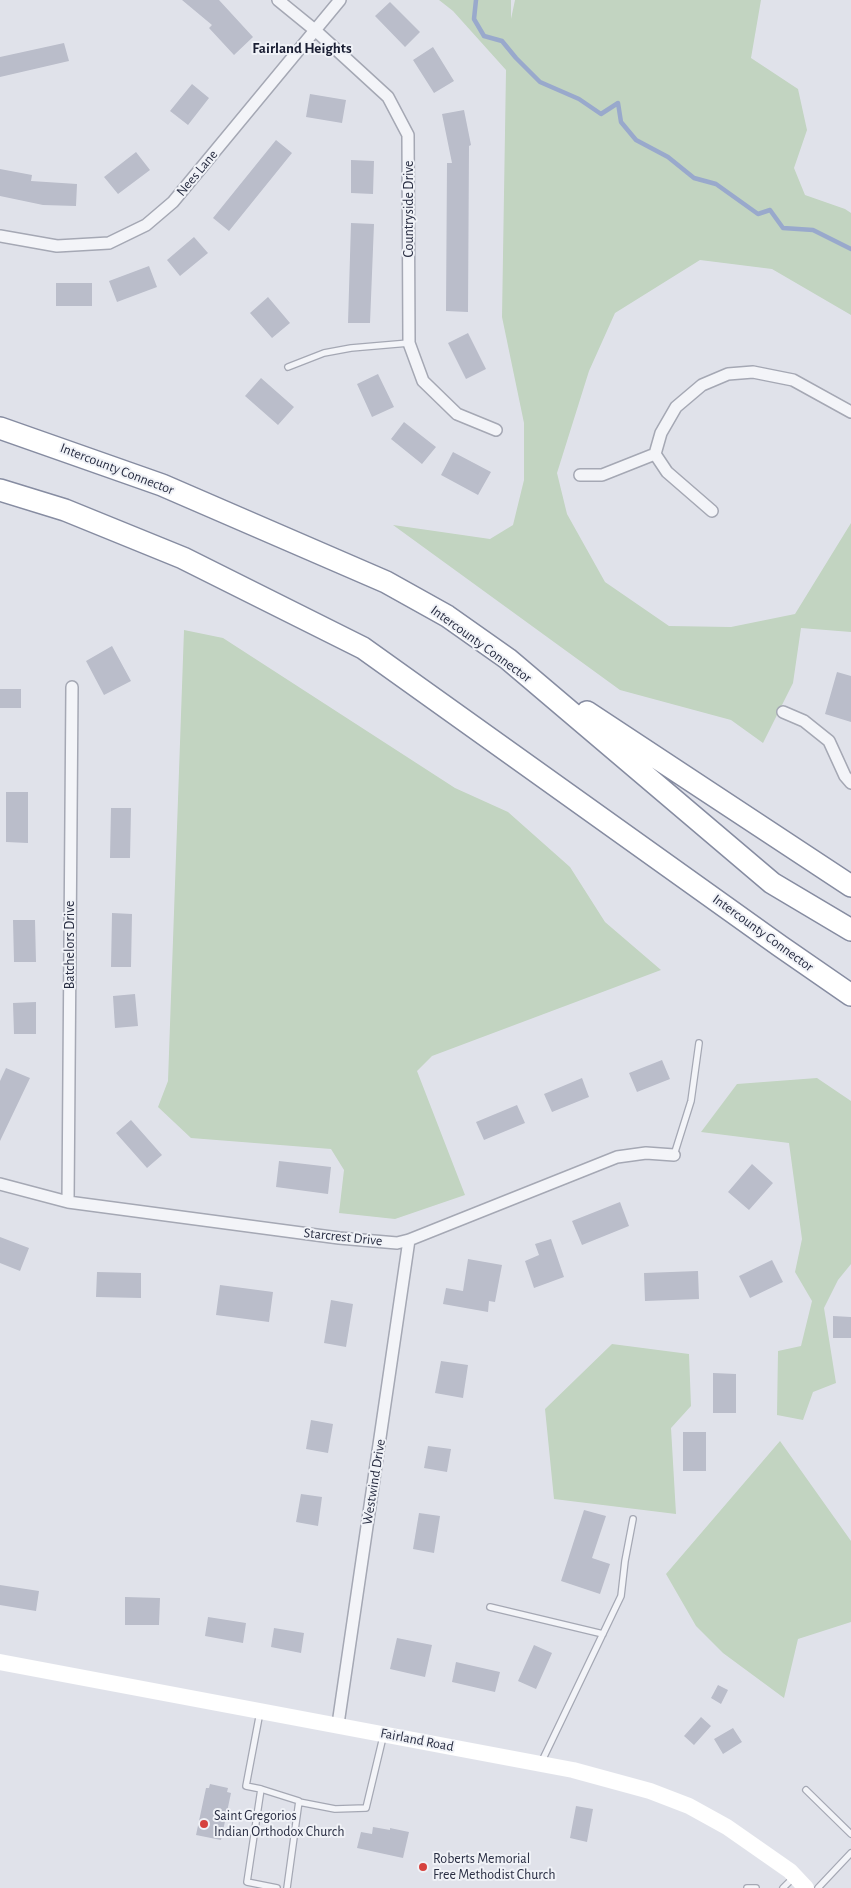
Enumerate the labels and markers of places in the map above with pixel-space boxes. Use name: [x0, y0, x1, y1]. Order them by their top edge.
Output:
place label: Saint Gregorios Indian Orthodox Church: [214, 1808, 344, 1840]
marker: Saint Gregorios Indian Orthodox Church: [198, 1818, 210, 1830]
place label: Roberts Memorial Free Methodist Church: [433, 1851, 555, 1884]
marker: Roberts Memorial Free Methodist Church: [417, 1861, 429, 1873]

